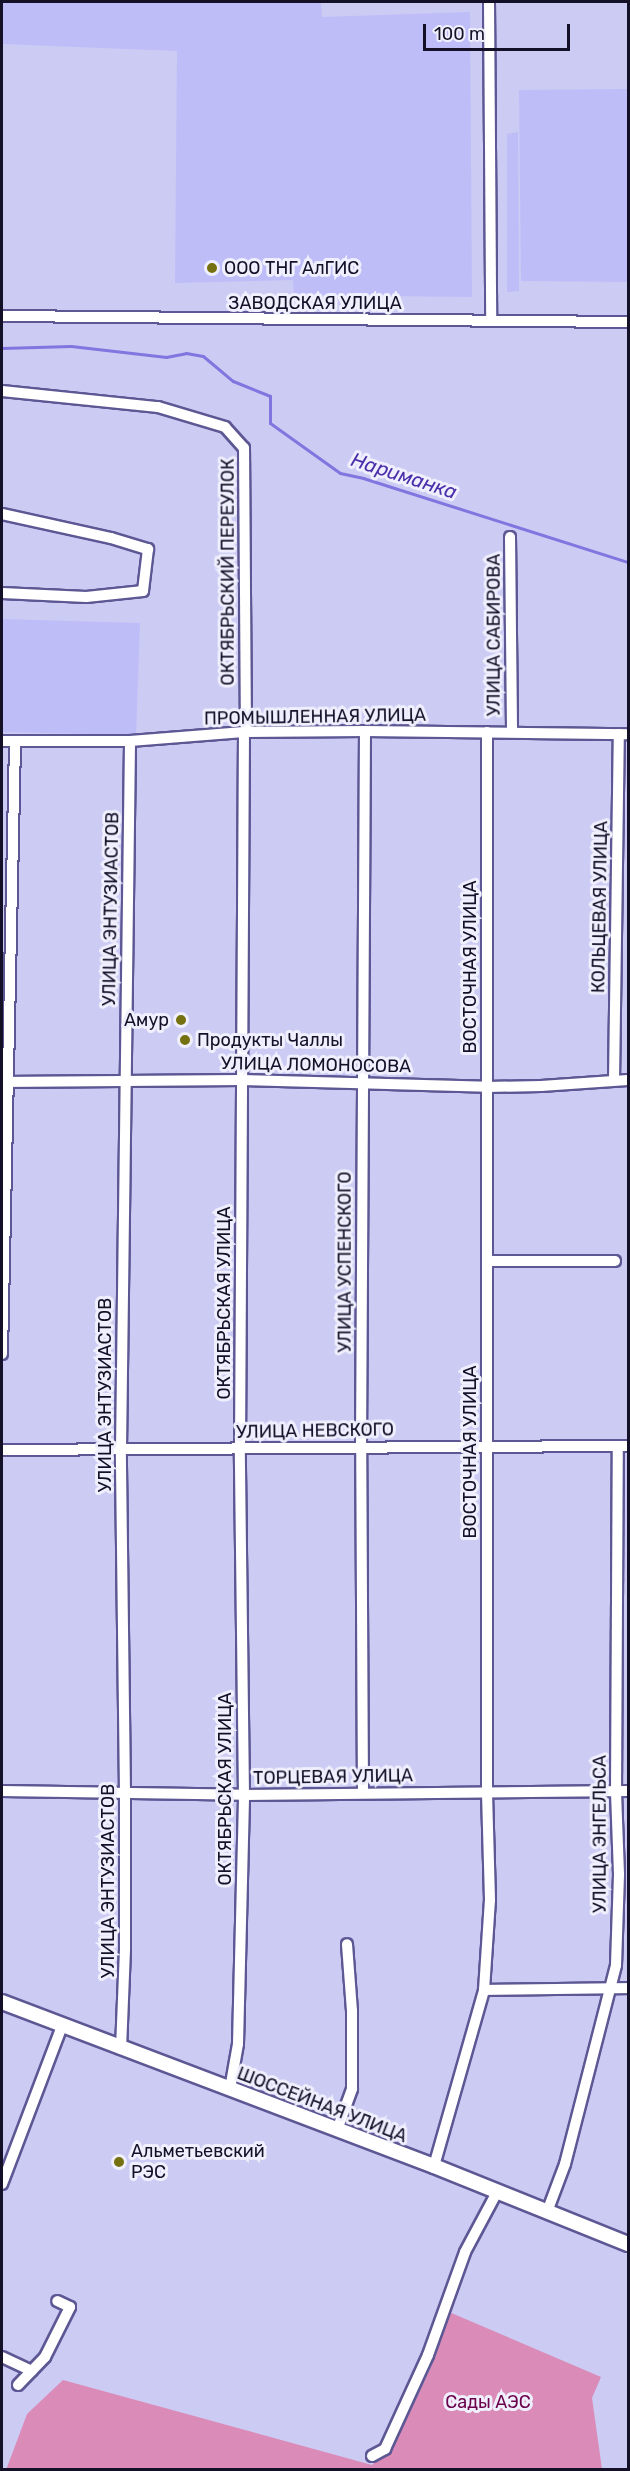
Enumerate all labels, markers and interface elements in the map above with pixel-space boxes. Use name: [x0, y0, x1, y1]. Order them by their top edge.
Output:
scale bar: [426, 12, 573, 50]
text: 100 m: [434, 23, 485, 45]
place label: ООО ТНГ АлГИС: [224, 257, 359, 279]
marker: ООО ТНГ АлГИС: [205, 261, 219, 275]
street label: ЗАВОДСКАЯ УЛИЦА: [228, 292, 402, 314]
water label: Нариманка: [348, 448, 460, 504]
street label: ОКТЯБРЬСКИЙ ПЕРЕУЛОК: [217, 458, 239, 686]
street label: УЛИЦА САБИРОВА: [483, 554, 505, 716]
street label: ПРОМЫШЛЕННАЯ УЛИЦА: [204, 704, 426, 730]
street label: УЛИЦА ЭНТУЗИАСТОВ: [99, 812, 123, 1006]
street label: КОЛЬЦЕВАЯ УЛИЦА: [588, 821, 612, 993]
street label: ВОСТОЧНАЯ УЛИЦА: [459, 880, 481, 1054]
place label: Амур: [124, 1009, 169, 1031]
marker: Амур: [174, 1013, 188, 1027]
place label: Продукты Чаллы: [197, 1029, 343, 1051]
marker: Продукты Чаллы: [178, 1033, 192, 1047]
street label: УЛИЦА ЛОМОНОСОВА: [221, 1053, 411, 1077]
street label: УЛИЦА УСПЕНСКОГО: [334, 1171, 356, 1353]
street label: ОКТЯБРЬСКАЯ УЛИЦА: [213, 1206, 235, 1400]
street label: УЛИЦА ЭНТУЗИАСТОВ: [94, 1298, 116, 1492]
street label: ВОСТОЧНАЯ УЛИЦА: [459, 1365, 481, 1539]
street label: УЛИЦА НЕВСКОГО: [236, 1419, 394, 1443]
street label: ОКТЯБРЬСКАЯ УЛИЦА: [214, 1692, 236, 1886]
street label: УЛИЦА ЭНГЕЛЬСА: [589, 1755, 611, 1913]
street label: ТОРЦЕВАЯ УЛИЦА: [253, 1765, 413, 1789]
street label: УЛИЦА ЭНТУЗИАСТОВ: [97, 1784, 119, 1978]
street label: ШОССЕЙНАЯ УЛИЦА: [234, 2063, 410, 2147]
place label: Альметьевский РЭС: [131, 2141, 265, 2184]
marker: Альметьевский РЭС: [112, 2155, 126, 2169]
park label: Сады АЭС: [445, 2391, 531, 2413]

